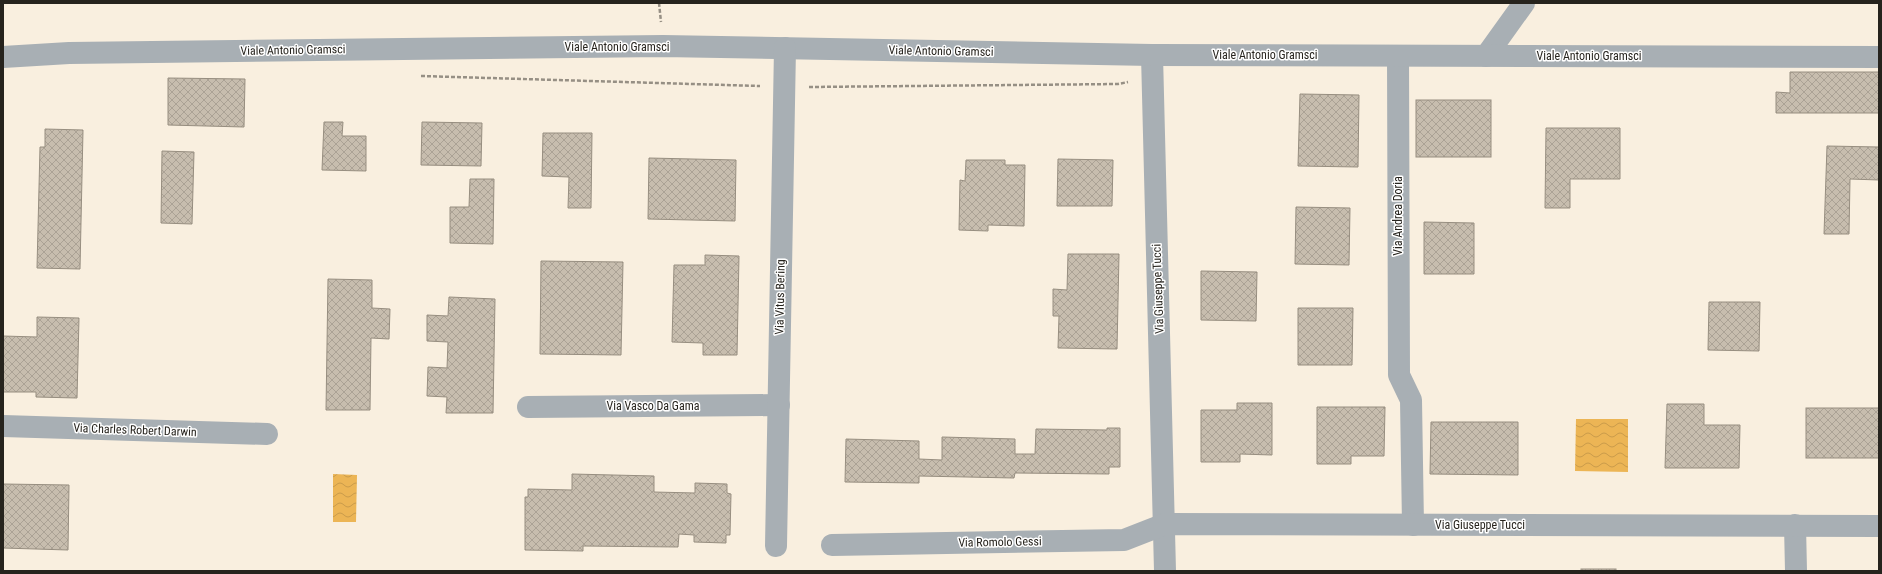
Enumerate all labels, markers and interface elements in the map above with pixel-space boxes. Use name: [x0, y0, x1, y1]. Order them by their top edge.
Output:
street label: Viale Antonio Gramsci: [565, 40, 669, 54]
street label: Viale Antonio Gramsci: [240, 42, 346, 58]
street label: Viale Antonio Gramsci: [888, 43, 994, 59]
street label: Viale Antonio Gramsci: [1213, 48, 1317, 62]
street label: Viale Antonio Gramsci: [1537, 49, 1641, 63]
street label: Via Andrea Doria: [1391, 176, 1405, 256]
street label: Via Giuseppe Tucci: [1149, 244, 1167, 334]
street label: Via Vitus Bering: [772, 259, 788, 335]
street label: Via Vasco Da Gama: [607, 399, 700, 413]
street label: Via Charles Robert Darwin: [73, 421, 197, 439]
street label: Via Giuseppe Tucci: [1435, 518, 1525, 532]
street label: Via Romolo Gessi: [958, 534, 1042, 550]

